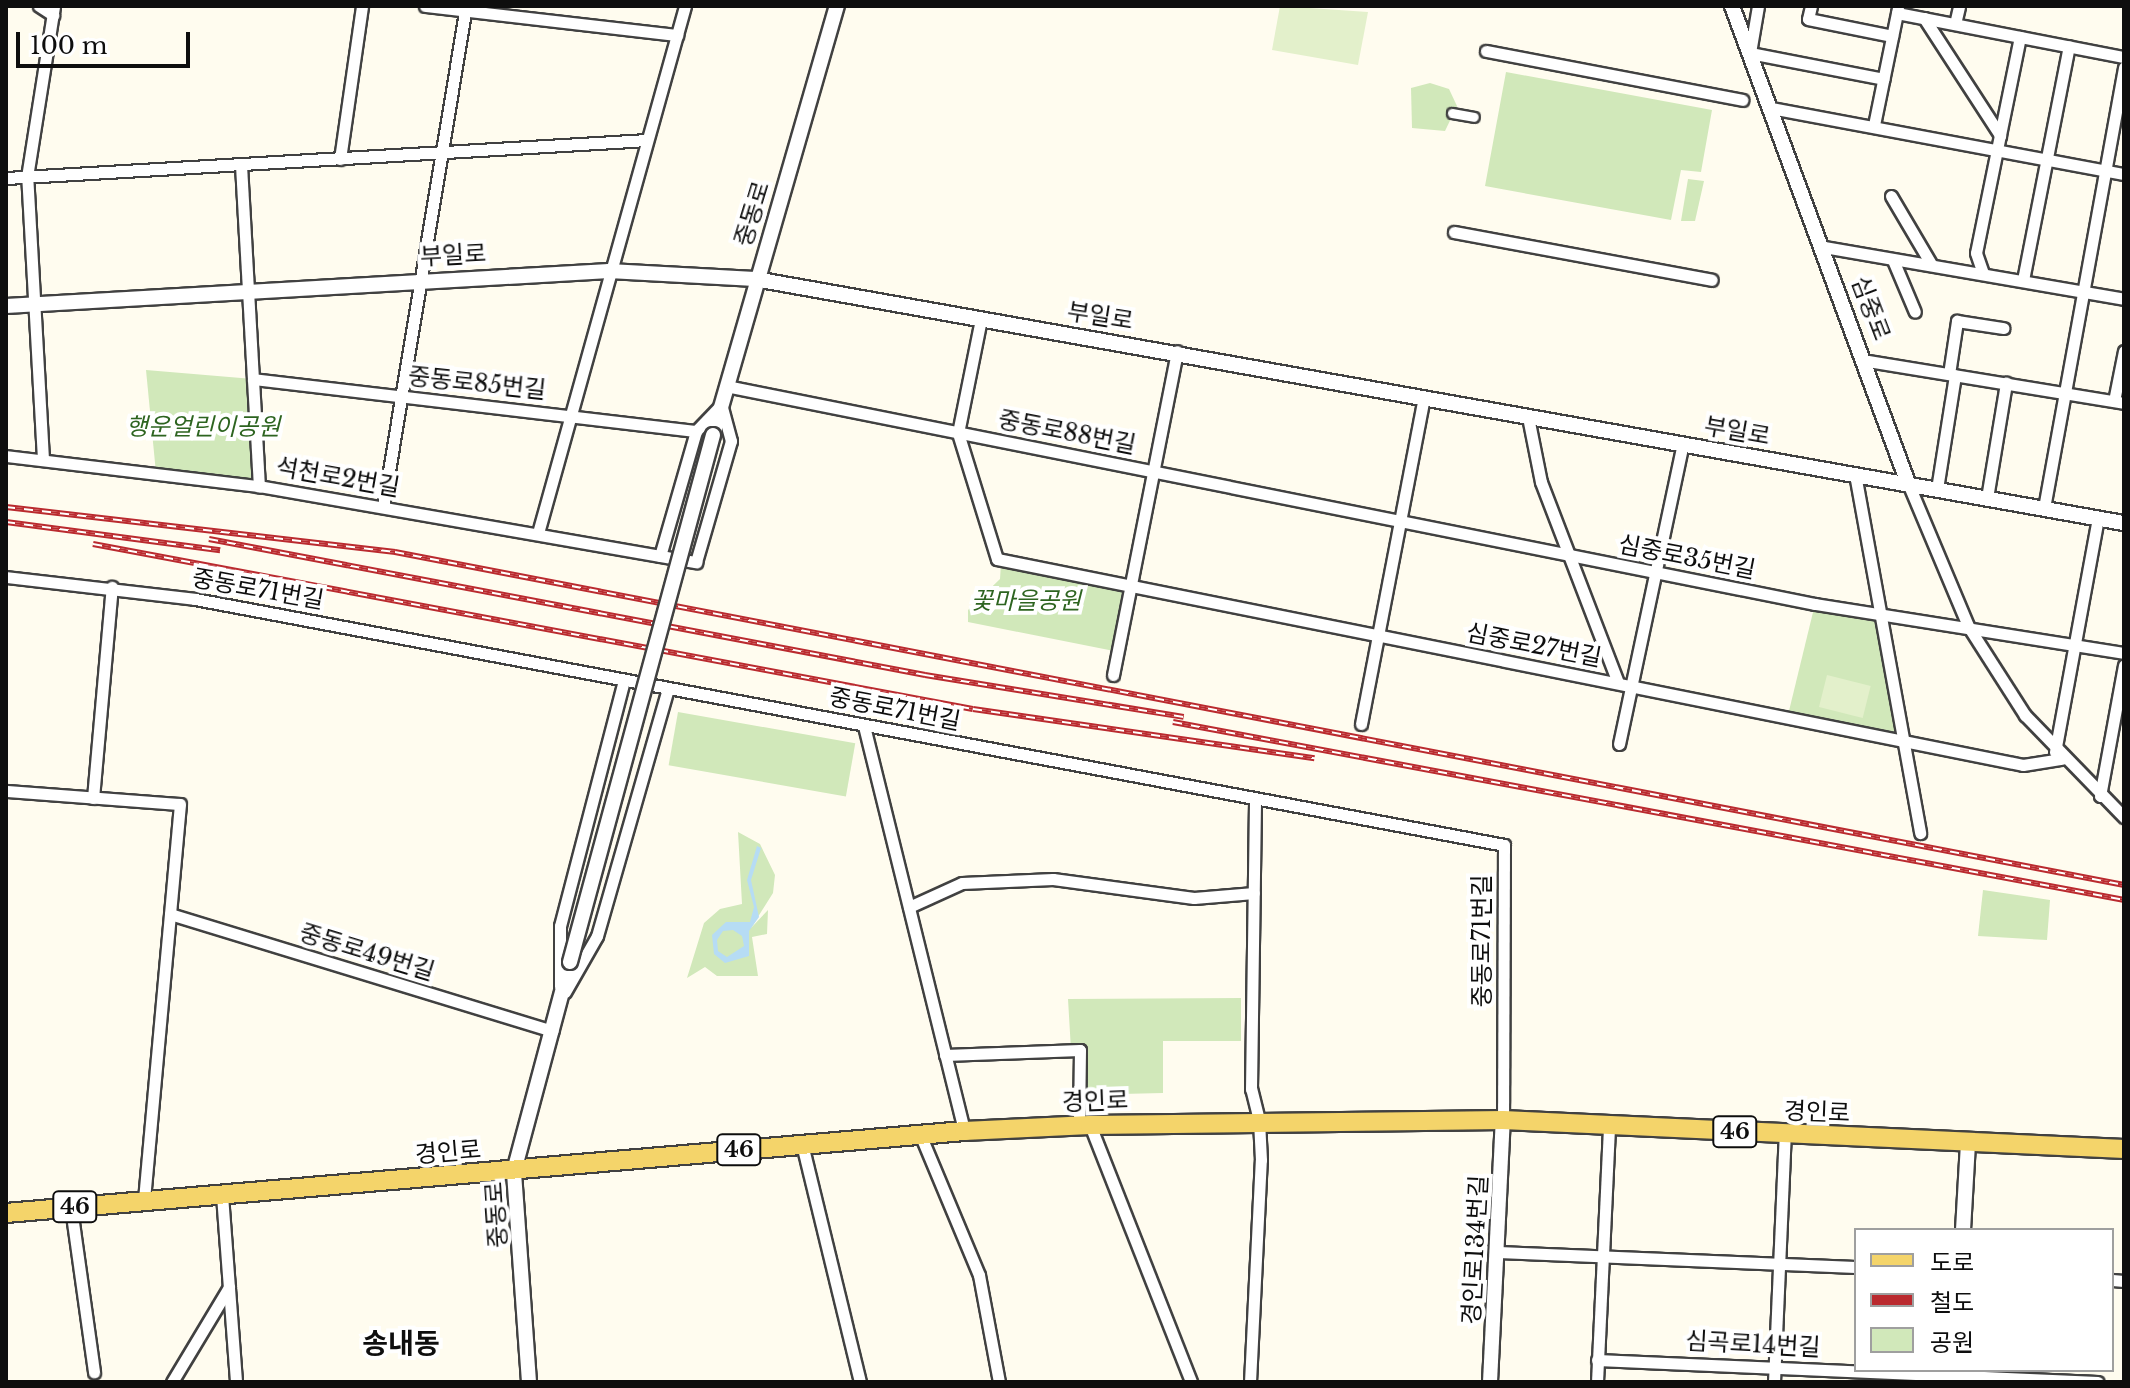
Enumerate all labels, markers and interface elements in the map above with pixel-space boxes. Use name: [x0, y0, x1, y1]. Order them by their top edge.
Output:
scale bar: [20, 16, 194, 66]
text: 100 m: [30, 31, 108, 60]
street label: 중동로: [729, 178, 775, 250]
street label: 부일로: [419, 239, 487, 271]
street label: 심중로: [1846, 272, 1896, 344]
street label: 부일로: [1065, 297, 1135, 335]
street label: 중동로85번길: [407, 361, 547, 405]
street label: 중동로88번길: [996, 405, 1138, 459]
street label: 부일로: [1702, 411, 1772, 451]
park label: 행운얼린이공원: [126, 413, 280, 441]
street label: 석천로2번길: [274, 452, 402, 502]
street label: 심중로35번길: [1616, 530, 1758, 584]
street label: 중동로71번길: [190, 563, 326, 615]
park label: 꽃마을공원: [971, 587, 1081, 615]
street label: 심중로27번길: [1464, 618, 1604, 672]
street label: 중동로71번길: [827, 682, 963, 736]
street label: 중동로71번길: [1468, 874, 1496, 1008]
street label: 중동로49번길: [296, 918, 438, 986]
street label: 경인로: [1061, 1085, 1129, 1117]
street label: 경인로: [1783, 1096, 1851, 1128]
road number: 46: [1711, 1114, 1759, 1150]
road number: 46: [715, 1132, 763, 1168]
street label: 경인로: [414, 1135, 482, 1169]
street label: 경인로134번길: [1457, 1174, 1493, 1326]
street label: 중동로: [479, 1181, 513, 1249]
road number: 46: [51, 1189, 99, 1225]
legend: [1854, 1228, 2114, 1372]
text: 도로: [1930, 1248, 1974, 1277]
text: 철도: [1930, 1288, 1974, 1317]
street label: 심곡로14번길: [1685, 1326, 1821, 1362]
district label: 송내동: [362, 1327, 440, 1361]
text: 공원: [1930, 1328, 1974, 1357]

